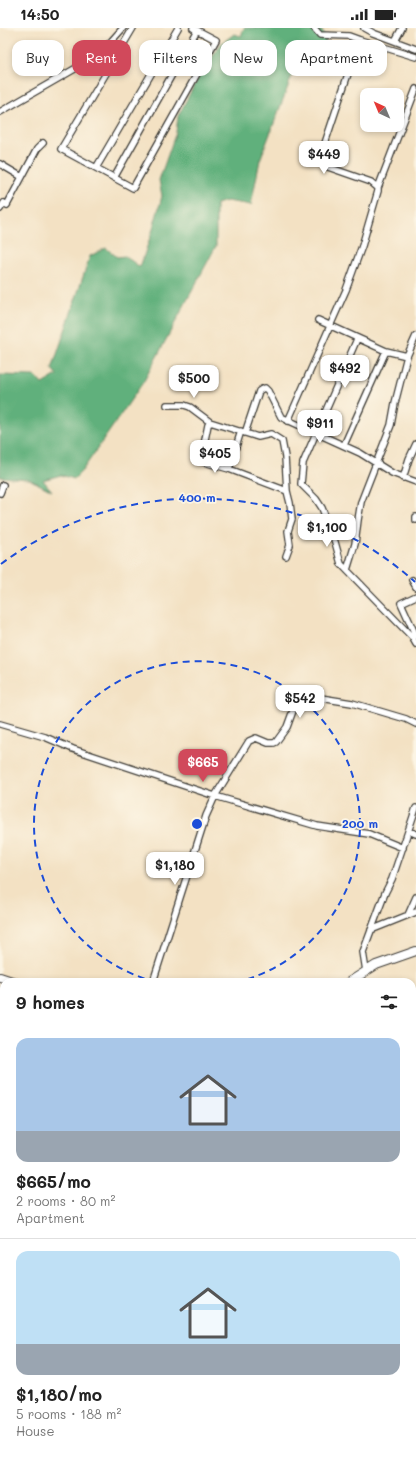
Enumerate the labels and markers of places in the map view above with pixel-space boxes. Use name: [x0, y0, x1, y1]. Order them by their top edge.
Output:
pin: $449: [300, 141, 348, 175]
pin: $492: [321, 355, 369, 389]
pin: $500: [170, 365, 218, 399]
pin: $911: [296, 410, 344, 444]
pin: $405: [191, 440, 239, 474]
pin: $1,100: [294, 514, 360, 548]
pin: $542: [276, 685, 324, 719]
pin: $665: [179, 749, 227, 783]
centre of rings: [190, 817, 204, 831]
pin: $1,180: [142, 852, 208, 886]

